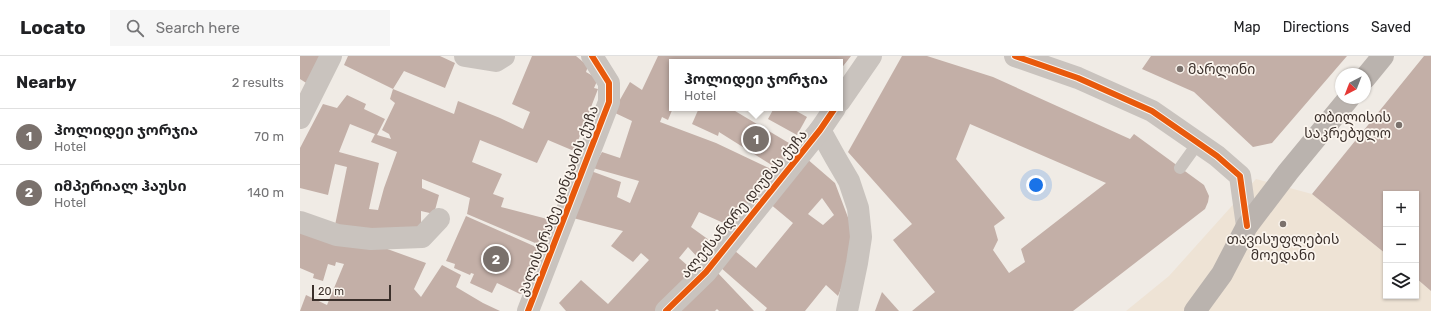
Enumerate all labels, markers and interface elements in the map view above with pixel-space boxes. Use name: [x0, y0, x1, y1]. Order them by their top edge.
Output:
search box: [110, 10, 390, 46]
text: Locato: [20, 16, 86, 39]
icon: search: [124, 17, 146, 39]
text: Search here: [156, 19, 240, 37]
text: Map: [1234, 19, 1261, 36]
text: Directions: [1283, 19, 1349, 36]
text: Saved: [1371, 19, 1411, 36]
popup: [669, 59, 843, 111]
place label: მარლინი: [1188, 61, 1255, 78]
marker: მარლინი: [1175, 64, 1185, 74]
north arrow: [1335, 68, 1371, 104]
text: ჰოლიდეი ჯორჯია: [684, 70, 828, 88]
text: Nearby: [16, 72, 77, 92]
text: 2 results: [232, 75, 284, 90]
text: Hotel: [684, 88, 716, 103]
street label: კალისტრატე ცინცაძის ქუჩა: [514, 103, 602, 299]
place label: თბილისის საკრებულო: [1304, 109, 1391, 142]
marker: თბილისის საკრებულო: [1394, 120, 1404, 130]
text: ჰოლიდეი ჯორჯია: [54, 121, 198, 139]
pin: 1: [743, 124, 769, 154]
street label: ალექსანდრე დიუმას ქუჩა: [677, 126, 811, 282]
text: 1: [26, 129, 32, 144]
text: 70 m: [254, 129, 284, 144]
text: Hotel: [54, 139, 86, 154]
your location: [1026, 175, 1046, 195]
text: იმპერიალ ჰაუსი: [54, 177, 186, 195]
text: 2: [25, 185, 33, 200]
text: 140 m: [247, 185, 284, 200]
map controls: [1383, 191, 1419, 299]
button: +: [1383, 191, 1419, 227]
text: Hotel: [54, 195, 86, 210]
marker: თავისუფლების მოედანი: [1278, 219, 1288, 229]
button: −: [1383, 227, 1419, 263]
place label: თავისუფლების მოედანი: [1227, 231, 1339, 264]
pin: 2: [483, 244, 509, 274]
button: layers: [1383, 263, 1419, 299]
scale bar: [312, 283, 391, 302]
text: 20 m: [318, 285, 344, 298]

